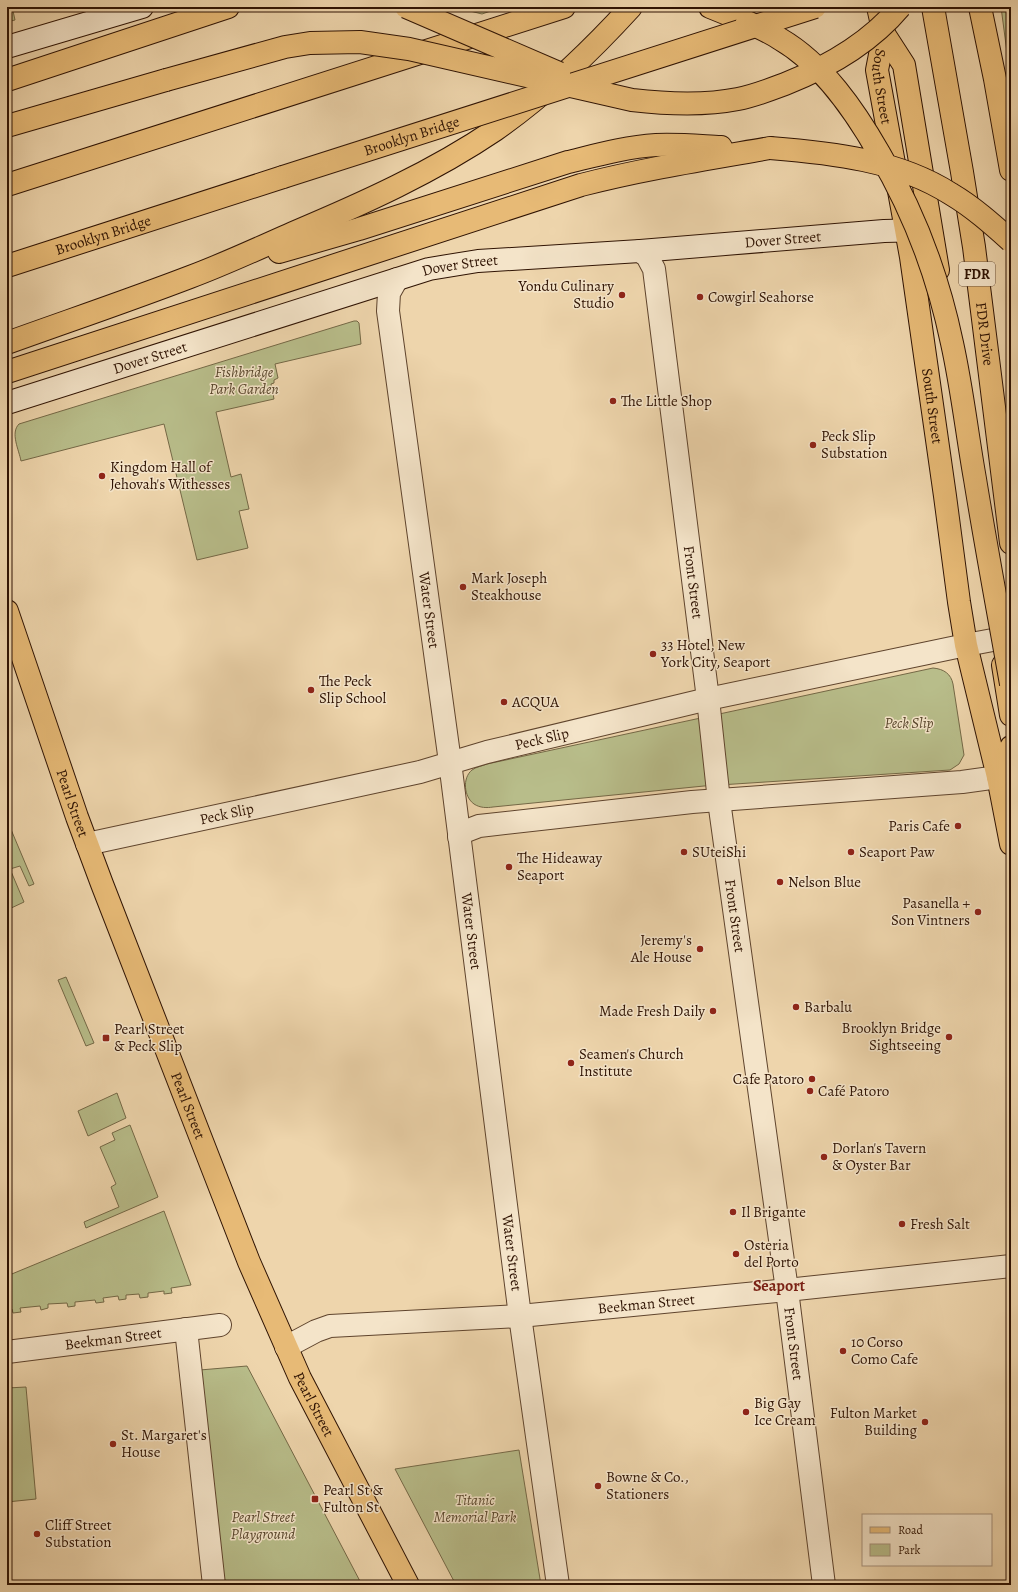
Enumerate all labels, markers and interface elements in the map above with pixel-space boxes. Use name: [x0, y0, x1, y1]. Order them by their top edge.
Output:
street label: South Street: [867, 47, 897, 126]
street label: Brooklyn Bridge: [361, 111, 462, 161]
street label: Brooklyn Bridge: [53, 210, 154, 260]
street label: Dover Street: [744, 226, 822, 252]
street label: Dover Street: [419, 250, 499, 281]
road number: FDR: [959, 262, 995, 286]
place label: Yondu Culinary Studio: [517, 276, 614, 313]
place label: Cowgirl Seahorse: [708, 287, 814, 307]
marker: Yondu Culinary Studio: [617, 290, 627, 300]
marker: Cowgirl Seahorse: [695, 292, 705, 302]
street label: FDR Drive: [971, 301, 999, 367]
street label: Dover Street: [110, 336, 190, 379]
park label: Fishbridge Park Garden: [209, 362, 279, 399]
street label: South Street: [917, 367, 947, 445]
place label: The Little Shop: [621, 391, 712, 411]
marker: The Little Shop: [608, 396, 618, 406]
place label: Peck Slip Substation: [821, 426, 888, 463]
marker: Peck Slip Substation: [808, 440, 818, 450]
place label: Kingdom Hall of Jehovah's Withesses: [110, 457, 230, 494]
marker: Kingdom Hall of Jehovah's Withesses: [97, 471, 107, 481]
street label: Front Street: [679, 544, 708, 620]
place label: Mark Joseph Steakhouse: [471, 568, 547, 605]
street label: Water Street: [414, 569, 444, 650]
marker: Mark Joseph Steakhouse: [458, 582, 468, 592]
place label: 33 Hotel, New York City, Seaport: [660, 635, 771, 672]
marker: 33 Hotel, New York City, Seaport: [648, 649, 658, 659]
place label: The Peck Slip School: [319, 671, 387, 708]
marker: The Peck Slip School: [306, 685, 316, 695]
place label: ACQUA: [511, 692, 559, 712]
marker: ACQUA: [499, 697, 509, 707]
park label: Peck Slip: [884, 713, 934, 733]
street label: Peck Slip: [513, 723, 571, 755]
street label: Pearl Street: [51, 767, 94, 840]
street label: Peck Slip: [198, 798, 256, 829]
place label: Paris Cafe: [888, 816, 950, 836]
marker: Paris Cafe: [953, 821, 963, 831]
place label: SUteiShi: [692, 842, 746, 862]
place label: Seaport Paw: [859, 842, 935, 862]
marker: SUteiShi: [679, 847, 689, 857]
marker: Seaport Paw: [846, 847, 856, 857]
place label: The Hideaway Seaport: [517, 848, 602, 885]
marker: The Hideaway Seaport: [504, 862, 514, 872]
place label: Nelson Blue: [788, 872, 861, 892]
marker: Nelson Blue: [775, 877, 785, 887]
street label: Front Street: [720, 878, 750, 954]
street label: Water Street: [457, 891, 486, 971]
place label: Pasanella + Son Vintners: [891, 893, 970, 930]
marker: Pasanella + Son Vintners: [973, 907, 983, 917]
place label: Jeremy's Ale House: [630, 930, 692, 967]
marker: Jeremy's Ale House: [695, 944, 705, 954]
place label: Barbalu: [804, 997, 853, 1017]
place label: Made Fresh Daily: [599, 1001, 705, 1021]
marker: Barbalu: [791, 1002, 801, 1012]
marker: Made Fresh Daily: [708, 1006, 718, 1016]
place label: Brooklyn Bridge Sightseeing: [842, 1018, 941, 1055]
place label: Pearl Street & Peck Slip: [114, 1019, 185, 1056]
marker: Brooklyn Bridge Sightseeing: [944, 1032, 954, 1042]
marker: Pearl Street & Peck Slip: [101, 1033, 111, 1043]
place label: Seamen's Church Institute: [579, 1044, 684, 1081]
marker: Seamen's Church Institute: [566, 1058, 576, 1068]
street label: Pearl Street: [166, 1069, 210, 1142]
place label: Cafe Patoro: [733, 1069, 804, 1089]
marker: Cafe Patoro: [807, 1074, 817, 1084]
place label: Café Patoro: [818, 1081, 889, 1101]
marker: Café Patoro: [805, 1086, 815, 1096]
place label: Dorlan's Tavern & Oyster Bar: [832, 1138, 926, 1175]
marker: Dorlan's Tavern & Oyster Bar: [819, 1152, 829, 1162]
place label: Il Brigante: [741, 1202, 806, 1222]
marker: Il Brigante: [728, 1207, 738, 1217]
street label: Water Street: [497, 1212, 527, 1292]
place label: Fresh Salt: [910, 1214, 970, 1234]
marker: Fresh Salt: [897, 1219, 907, 1229]
place label: Osteria del Porto: [744, 1235, 799, 1272]
marker: Osteria del Porto: [731, 1249, 741, 1259]
district label: Seaport: [753, 1275, 806, 1297]
street label: Beekman Street: [597, 1289, 696, 1318]
street label: Front Street: [779, 1306, 808, 1381]
street label: Beekman Street: [64, 1322, 163, 1355]
place label: 10 Corso Como Cafe: [851, 1332, 919, 1369]
marker: 10 Corso Como Cafe: [838, 1346, 848, 1356]
street label: Pearl Street: [289, 1369, 339, 1440]
place label: Big Gay Ice Cream: [754, 1393, 816, 1430]
place label: Fulton Market Building: [830, 1403, 917, 1440]
marker: Big Gay Ice Cream: [741, 1407, 751, 1417]
marker: Fulton Market Building: [920, 1417, 930, 1427]
place label: St. Margaret's House: [121, 1425, 207, 1462]
marker: St. Margaret's House: [108, 1439, 118, 1449]
place label: Bowne & Co., Stationers: [606, 1467, 689, 1504]
place label: Pearl St & Fulton St: [323, 1480, 384, 1517]
marker: Bowne & Co., Stationers: [593, 1481, 603, 1491]
park label: Titanic Memorial Park: [434, 1490, 517, 1527]
marker: Pearl St & Fulton St: [310, 1494, 320, 1504]
park label: Pearl Street Playground: [231, 1507, 295, 1544]
legend: [862, 1514, 992, 1566]
place label: Cliff Street Substation: [45, 1515, 112, 1552]
text: Road: [898, 1522, 924, 1538]
marker: Cliff Street Substation: [32, 1529, 42, 1539]
text: Park: [898, 1542, 921, 1558]

